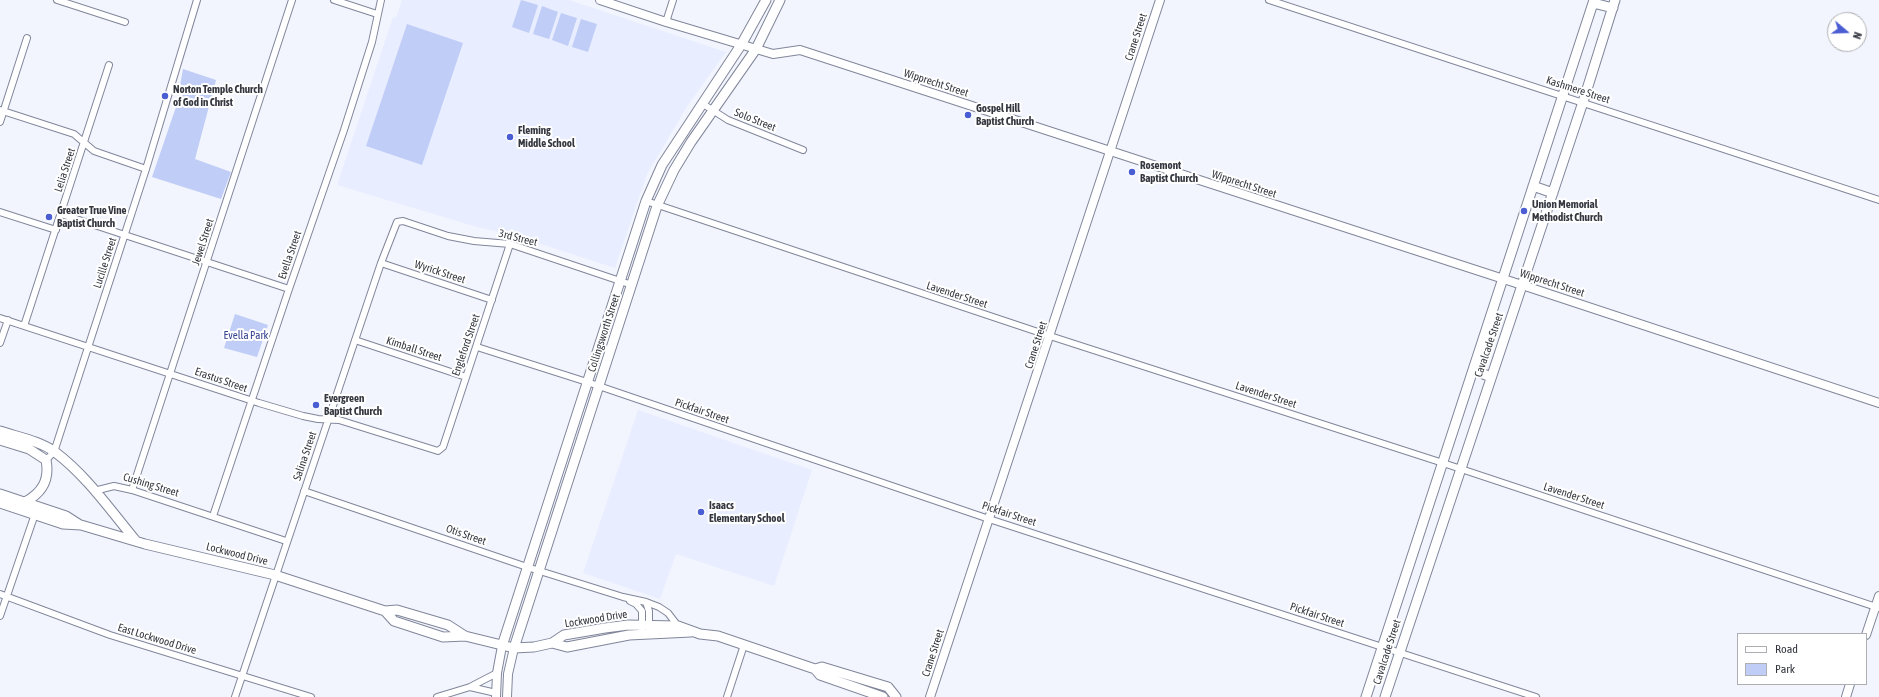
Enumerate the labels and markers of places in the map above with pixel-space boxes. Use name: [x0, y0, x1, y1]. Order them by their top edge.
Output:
place label: Norton Temple Church of God in Christ: [173, 83, 263, 109]
marker: Norton Temple Church of God in Christ: [160, 91, 170, 101]
place label: Gospel Hill Baptist Church: [976, 102, 1034, 128]
marker: Gospel Hill Baptist Church: [963, 110, 973, 120]
place label: Fleming Middle School: [518, 124, 575, 150]
marker: Fleming Middle School: [505, 132, 515, 142]
place label: Rosemont Baptist Church: [1140, 159, 1198, 185]
marker: Rosemont Baptist Church: [1127, 167, 1137, 177]
place label: Union Memorial Methodist Church: [1532, 198, 1603, 224]
place label: Greater True Vine Baptist Church: [57, 204, 126, 230]
marker: Union Memorial Methodist Church: [1519, 206, 1529, 216]
marker: Greater True Vine Baptist Church: [44, 212, 54, 222]
place label: Evergreen Baptist Church: [324, 392, 382, 418]
marker: Evergreen Baptist Church: [311, 400, 321, 410]
place label: Isaacs Elementary School: [709, 499, 785, 525]
marker: Isaacs Elementary School: [696, 507, 706, 517]

